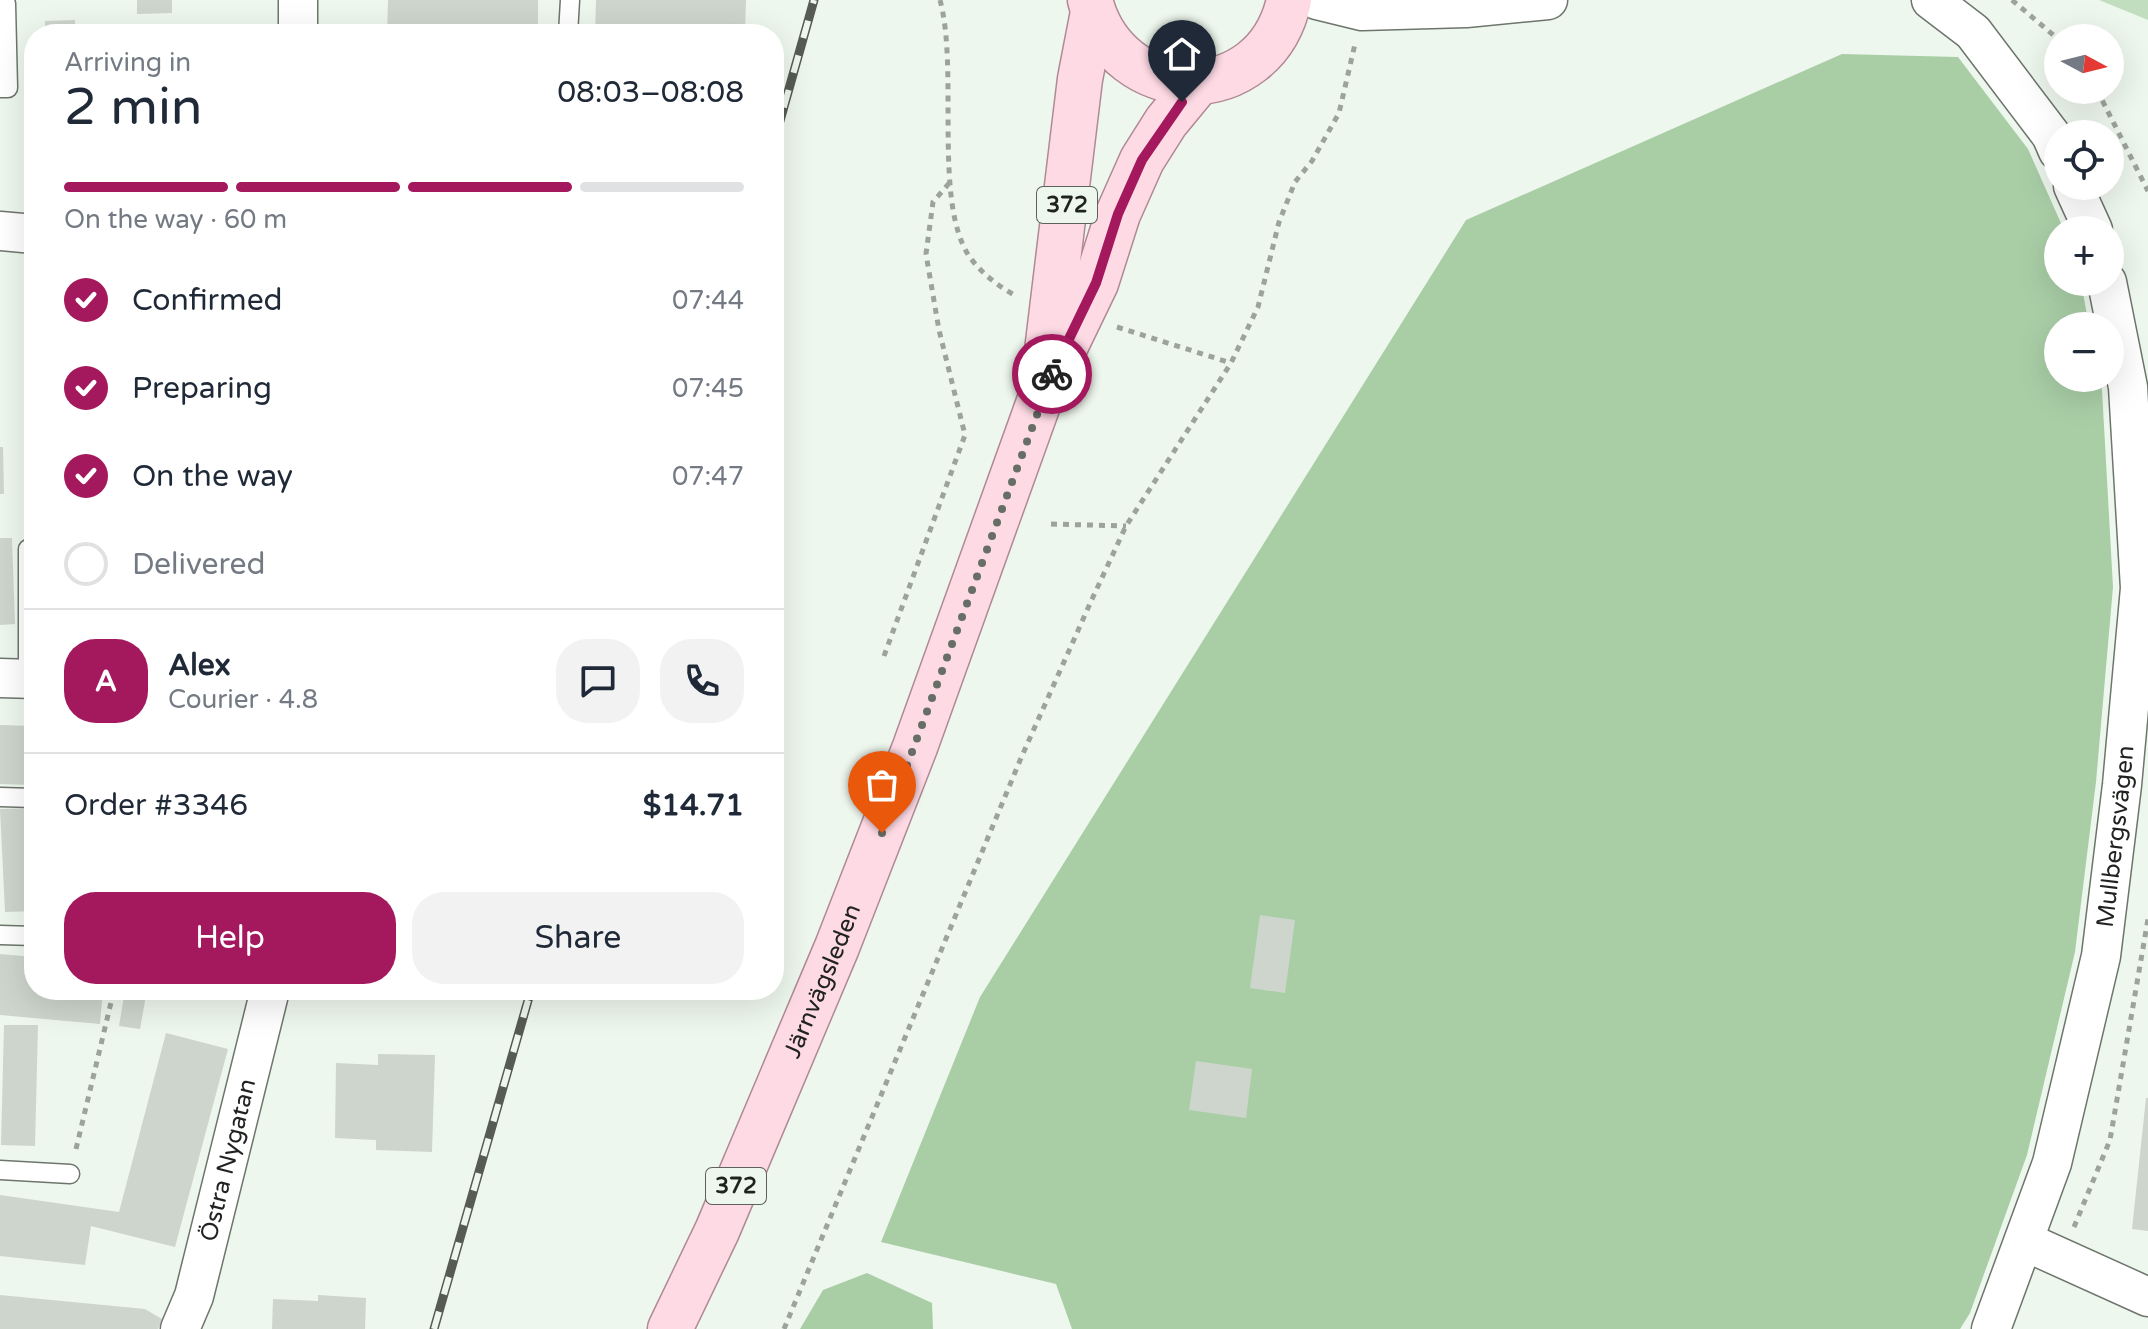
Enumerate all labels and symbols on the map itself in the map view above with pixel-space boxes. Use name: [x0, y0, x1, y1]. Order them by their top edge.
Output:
pin: [1148, 20, 1216, 102]
north arrow: [2044, 24, 2124, 104]
road number: 372: [1037, 187, 1097, 223]
courier: [1012, 334, 1092, 414]
street label: Mullbergsvägen: [2090, 744, 2140, 929]
pin: [848, 751, 916, 833]
street label: Järnvägsleden: [777, 900, 867, 1062]
street label: Östra Nygatan: [194, 1076, 262, 1244]
road number: 372: [706, 1168, 766, 1204]

